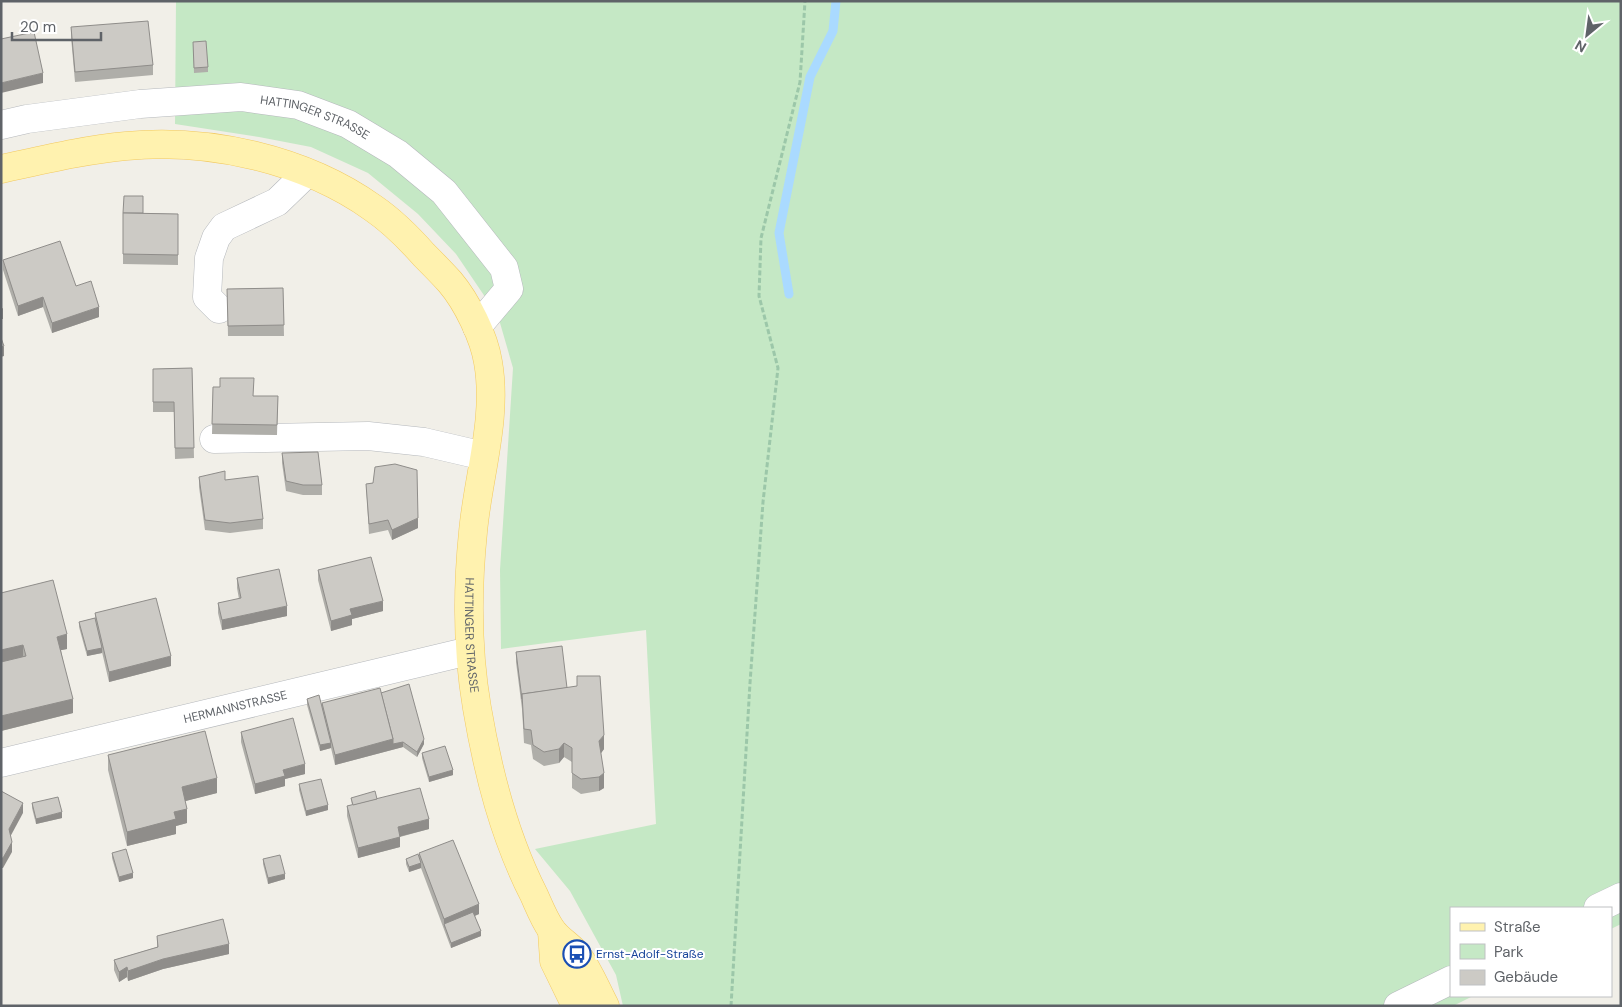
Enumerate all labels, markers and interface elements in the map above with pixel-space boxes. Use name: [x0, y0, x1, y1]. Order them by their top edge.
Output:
scale bar: [12, 10, 101, 42]
north arrow: [1562, 10, 1612, 60]
text: 20 m: [20, 17, 56, 37]
text: N: [1572, 36, 1590, 57]
street label: HATTINGER STRASSE: [259, 92, 373, 143]
street label: HATTINGER STRASSE: [461, 577, 483, 694]
street label: HERMANNSTRASSE: [182, 687, 289, 727]
legend: [1450, 907, 1612, 997]
text: Straße: [1494, 917, 1541, 937]
bus stop icon: Ernst-Adolf-Straße: [562, 939, 592, 969]
text: Park: [1494, 942, 1524, 962]
place label: Ernst-Adolf-Straße: [596, 946, 704, 962]
text: Gebäude: [1494, 967, 1558, 987]

